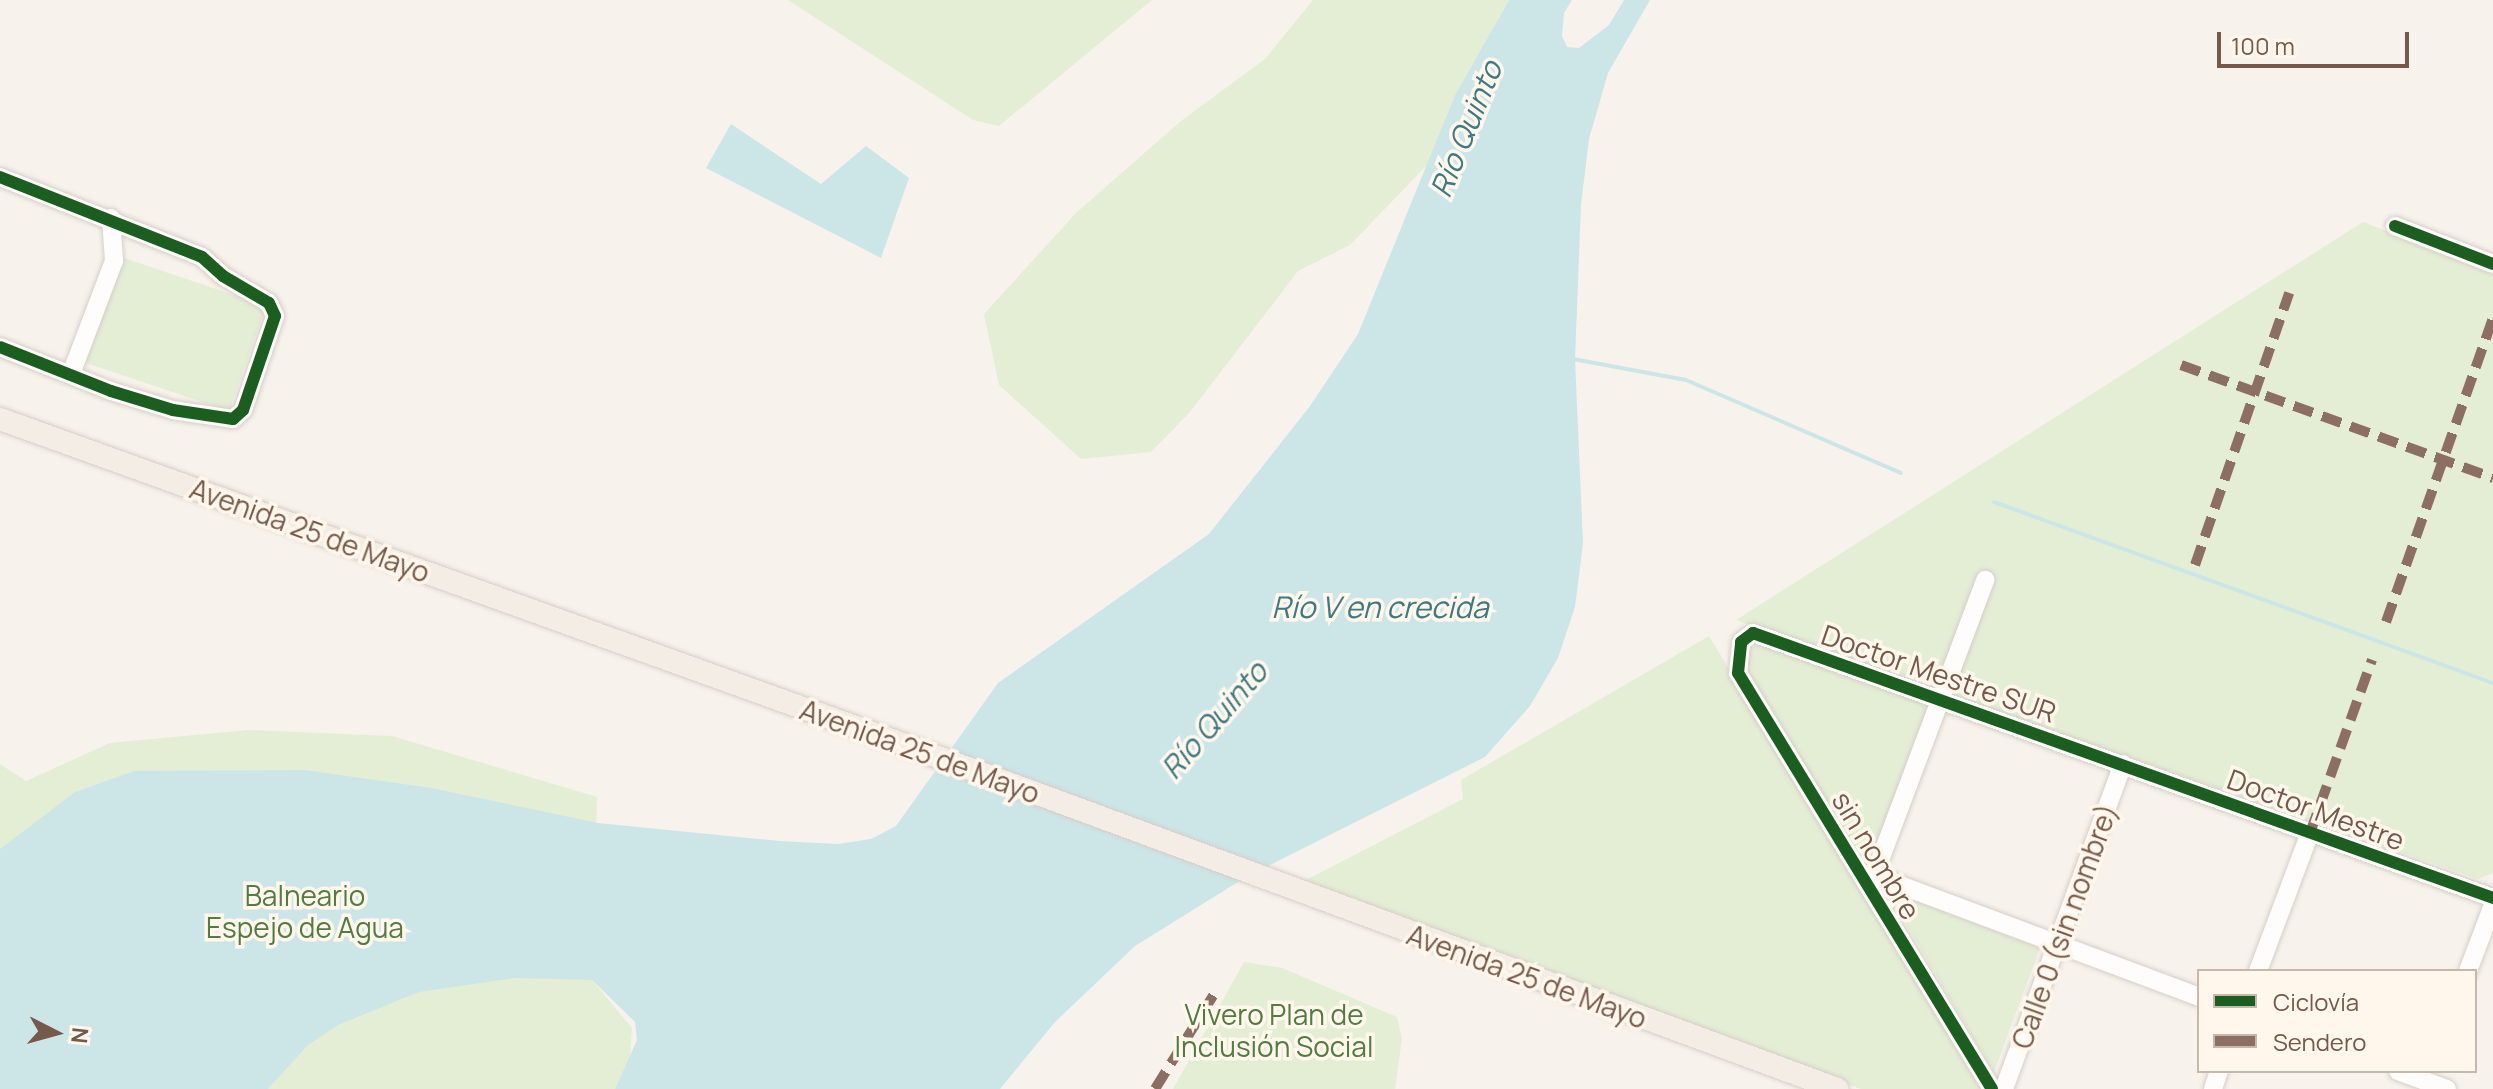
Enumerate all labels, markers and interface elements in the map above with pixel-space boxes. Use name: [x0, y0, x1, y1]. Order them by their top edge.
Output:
scale bar: [2221, 16, 2413, 66]
text: 100 m: [2231, 29, 2295, 62]
water label: Río Quinto: [1422, 56, 1510, 202]
street label: Avenida 25 de Mayo: [186, 471, 434, 589]
water label: Río V en crecida: [1272, 589, 1488, 625]
street label: Doctor Mestre SUR: [1817, 617, 2061, 729]
water label: Río Quinto: [1153, 654, 1275, 786]
street label: Avenida 25 de Mayo: [796, 692, 1044, 810]
street label: Doctor Mestre: [2223, 761, 2409, 857]
street label: sin nombre: [1826, 785, 1928, 925]
street label: Calle 0 (sin nombre): [2004, 799, 2124, 1053]
park label: Balneario Espejo de Agua: [206, 878, 404, 944]
street label: Avenida 25 de Mayo: [1403, 917, 1651, 1035]
legend: [2197, 969, 2477, 1073]
text: Ciclovía: [2273, 985, 2359, 1018]
north arrow: [16, 993, 96, 1073]
park label: Vivero Plan de Inclusión Social: [1175, 997, 1373, 1063]
text: Sendero: [2273, 1025, 2367, 1058]
text: N: [64, 1026, 96, 1045]

